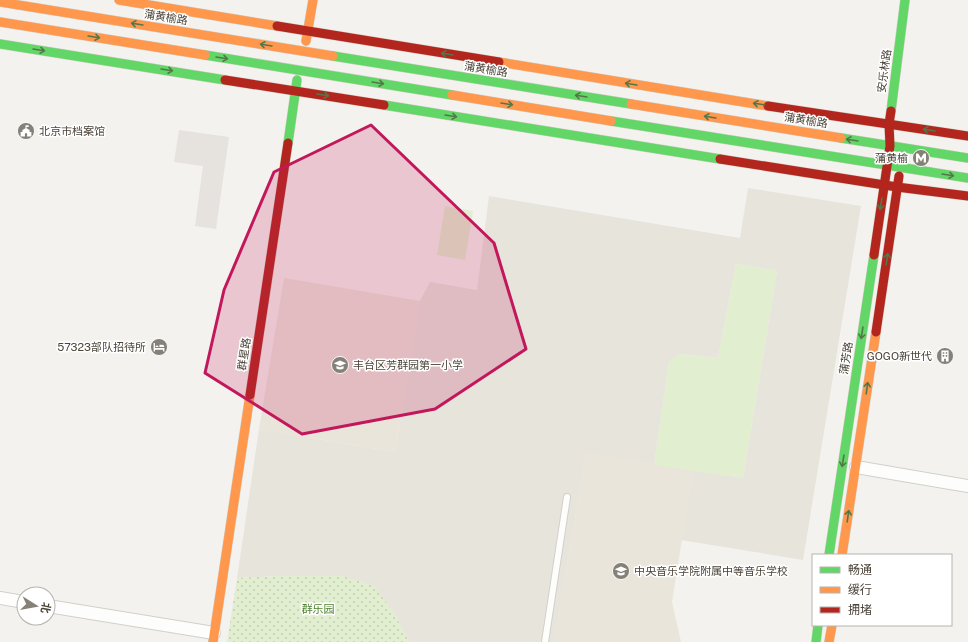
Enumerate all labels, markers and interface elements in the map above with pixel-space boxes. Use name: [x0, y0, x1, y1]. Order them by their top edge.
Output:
street label: 蒲黄榆路: [143, 8, 189, 26]
one-way arrow: [131, 20, 144, 28]
one-way arrow: [87, 34, 100, 42]
one-way arrow: [260, 41, 273, 49]
one-way arrow: [32, 46, 45, 54]
street label: 安乐林路: [875, 48, 893, 94]
one-way arrow: [441, 50, 454, 58]
one-way arrow: [215, 54, 228, 62]
street label: 蒲黄榆路: [463, 60, 509, 78]
one-way arrow: [160, 66, 173, 74]
one-way arrow: [371, 79, 384, 87]
one-way arrow: [625, 79, 638, 87]
one-way arrow: [316, 91, 329, 99]
one-way arrow: [575, 92, 588, 100]
one-way arrow: [500, 100, 513, 108]
one-way arrow: [753, 100, 766, 108]
street label: 蒲黄榆路: [783, 111, 829, 129]
one-way arrow: [444, 112, 457, 120]
one-way arrow: [704, 113, 717, 121]
public building icon: 北京市档案馆: [16, 121, 36, 141]
place label: 北京市档案馆: [39, 125, 105, 137]
one-way arrow: [923, 126, 936, 134]
one-way arrow: [846, 136, 859, 144]
metro station icon: 蒲黄榆: [911, 148, 931, 168]
place label: 蒲黄榆: [875, 152, 908, 164]
one-way arrow: [941, 171, 954, 179]
one-way arrow: [877, 197, 885, 210]
one-way arrow: [883, 253, 891, 266]
one-way arrow: [858, 326, 866, 339]
hotel icon: 57323部队招待所: [149, 337, 169, 357]
street label: 群星路: [235, 337, 253, 371]
place label: 57323部队招待所: [57, 341, 146, 353]
street label: 蒲芳路: [837, 341, 855, 375]
building icon: GOGO新世代: [935, 346, 955, 366]
place label: GOGO新世代: [867, 350, 932, 362]
school or university icon: 丰台区芳群园第一小学: [330, 355, 350, 375]
place label: 丰台区芳群园第一小学: [353, 359, 463, 371]
one-way arrow: [863, 382, 871, 395]
one-way arrow: [839, 454, 847, 467]
one-way arrow: [844, 510, 852, 523]
legend: [812, 554, 952, 626]
school or university icon: 中央音乐学院附属中等音乐学校: [611, 561, 631, 581]
text: 畅通: [848, 563, 872, 577]
place label: 中央音乐学院附属中等音乐学校: [634, 565, 788, 577]
text: 缓行: [848, 583, 872, 597]
north arrow: [16, 586, 56, 626]
text: 北: [39, 601, 53, 614]
park label: 群乐园: [302, 603, 335, 615]
text: 拥堵: [848, 603, 872, 617]

